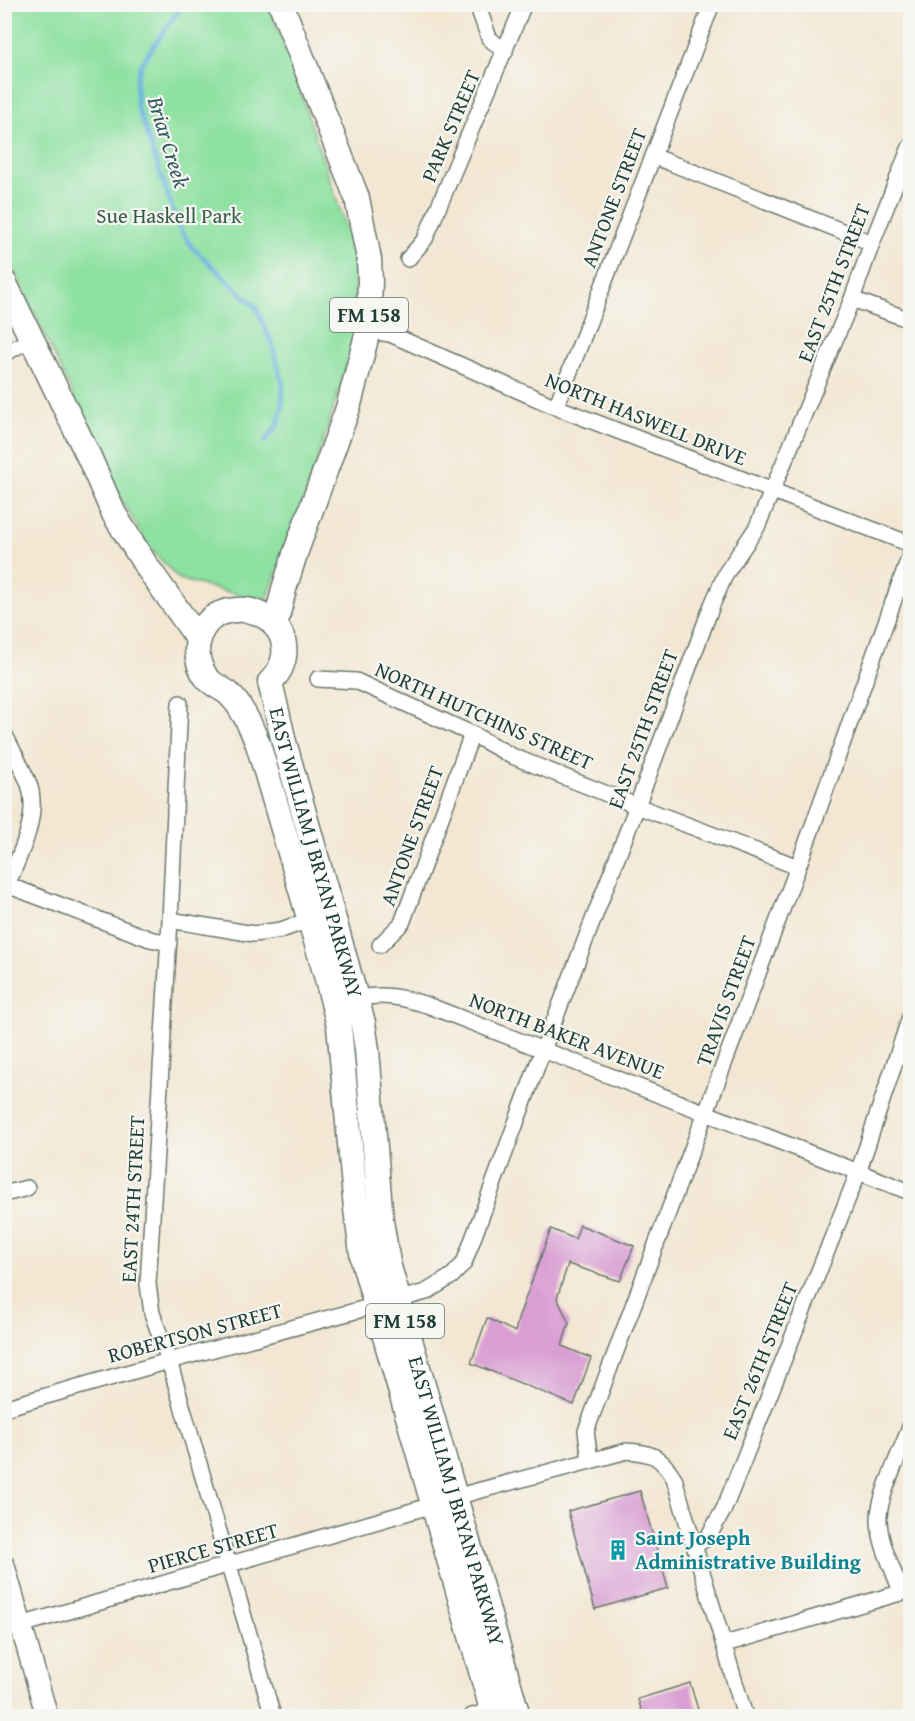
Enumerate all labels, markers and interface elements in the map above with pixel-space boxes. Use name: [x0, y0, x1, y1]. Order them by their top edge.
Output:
street label: PARK STREET: [413, 65, 488, 187]
water label: Briar Creek: [140, 91, 198, 193]
street label: ANTONE STREET: [573, 123, 654, 272]
street label: EAST 25TH STREET: [789, 199, 878, 367]
park label: Sue Haskell Park: [96, 200, 242, 231]
road number: FM 158: [330, 298, 408, 332]
street label: NORTH HASWELL DRIVE: [541, 364, 752, 473]
street label: EAST 25TH STREET: [599, 645, 686, 813]
street label: NORTH HUTCHINS STREET: [370, 653, 598, 778]
street label: EAST WILLIAM J BRYAN PARKWAY: [261, 704, 371, 1002]
street label: ANTONE STREET: [372, 761, 451, 910]
street label: TRAVIS STREET: [688, 931, 764, 1071]
street label: NORTH BAKER AVENUE: [465, 984, 669, 1087]
street label: EAST 24TH STREET: [113, 1114, 152, 1284]
street label: EAST 26TH STREET: [714, 1277, 805, 1444]
street label: ROBERTSON STREET: [104, 1294, 286, 1371]
road number: FM 158: [366, 1304, 444, 1338]
street label: EAST WILLIAM J BRYAN PARKWAY: [401, 1352, 513, 1650]
street label: PIERCE STREET: [144, 1514, 282, 1581]
place label: Saint Joseph Administrative Building: [635, 1522, 862, 1577]
building icon: Saint Joseph Administrative Building: [606, 1538, 630, 1562]

